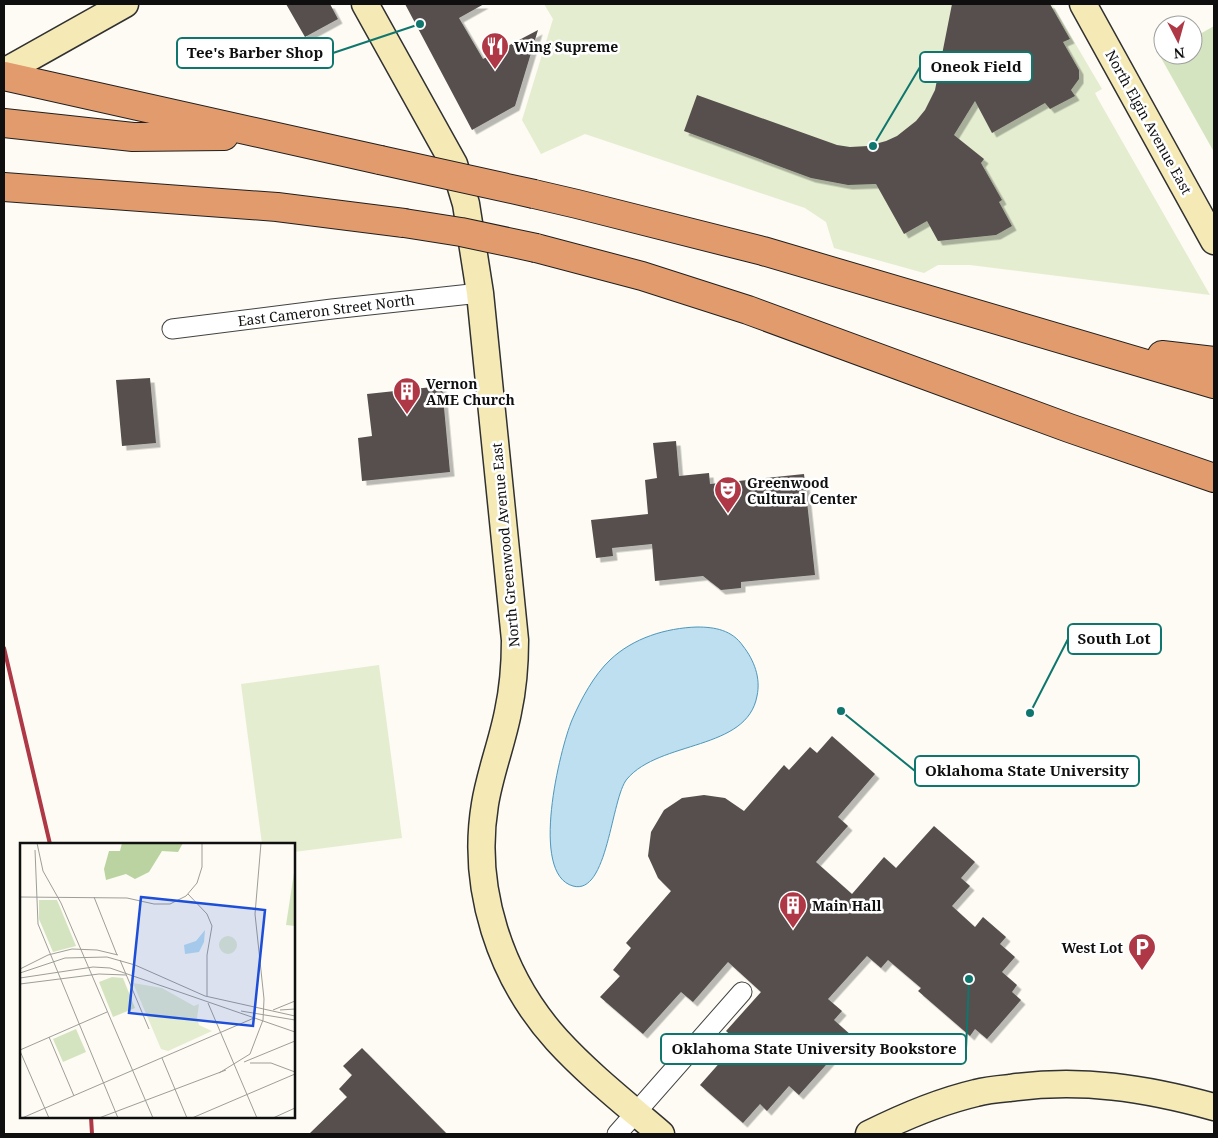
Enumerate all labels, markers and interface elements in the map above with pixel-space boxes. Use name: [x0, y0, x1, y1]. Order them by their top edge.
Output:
north arrow: [1153, 15, 1203, 65]
restaurant icon: Wing Supreme: [480, 31, 510, 70]
place label: Wing Supreme: [514, 37, 618, 56]
callout: Tee's Barber Shop: [177, 38, 333, 68]
text: Tee's Barber Shop: [187, 42, 323, 62]
street label: North Elgin Avenue East: [1102, 47, 1196, 197]
callout: Oneok Field: [920, 52, 1032, 82]
text: Oneok Field: [930, 56, 1022, 76]
street label: East Cameron Street North: [237, 290, 416, 330]
place label: Vernon AME Church: [426, 374, 515, 409]
building icon: Vernon AME Church: [392, 376, 422, 415]
street label: North Greenwood Avenue East: [487, 442, 523, 648]
place label: Greenwood Cultural Center: [747, 473, 858, 508]
theatre icon: Greenwood Cultural Center: [713, 475, 743, 514]
callout: South Lot: [1068, 624, 1161, 654]
text: South Lot: [1078, 628, 1150, 648]
callout: Oklahoma State University: [915, 756, 1139, 786]
text: Oklahoma State University: [925, 760, 1129, 780]
inset map: [20, 843, 295, 1118]
building icon: Main Hall: [778, 890, 808, 929]
place label: Main Hall: [812, 896, 881, 915]
parking icon: West Lot: [1127, 932, 1157, 971]
place label: West Lot: [1061, 938, 1123, 957]
callout: Oklahoma State University Bookstore: [661, 1034, 966, 1064]
text: Oklahoma State University Bookstore: [671, 1038, 957, 1058]

